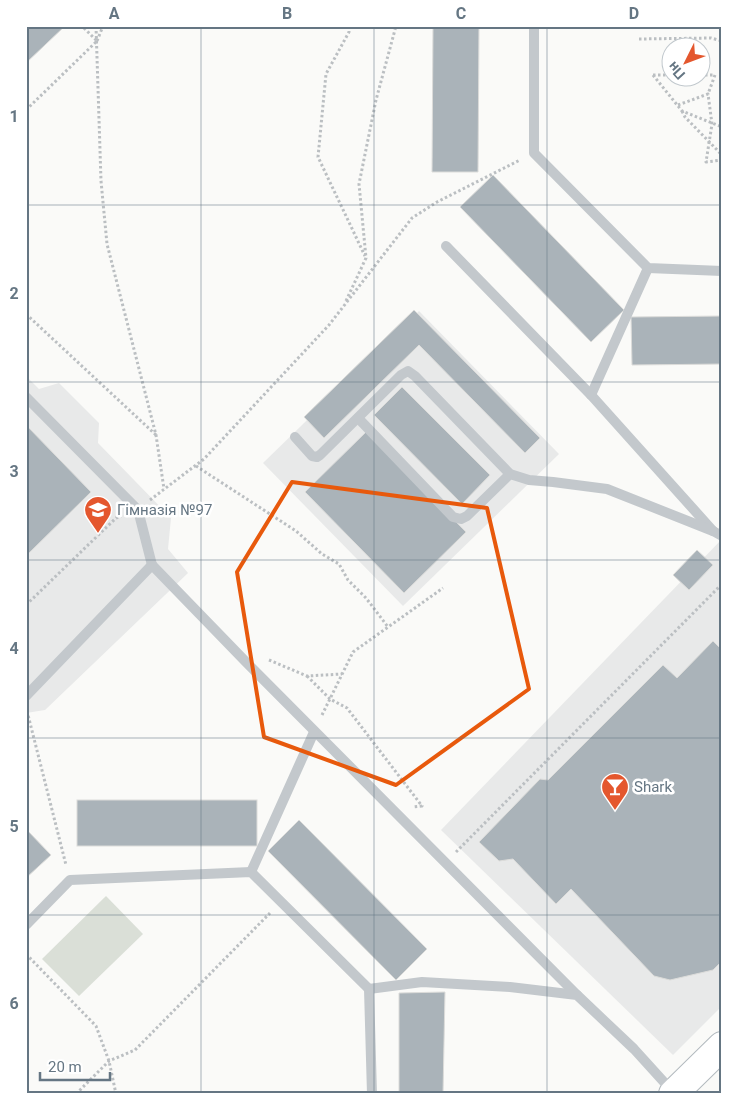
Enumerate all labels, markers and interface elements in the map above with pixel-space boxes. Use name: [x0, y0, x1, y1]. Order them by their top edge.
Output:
text: A: [109, 4, 120, 23]
text: B: [282, 4, 292, 23]
text: C: [456, 4, 466, 23]
text: D: [629, 4, 639, 23]
north arrow: [660, 38, 710, 88]
text: Пн: [664, 59, 688, 83]
text: 1: [9, 107, 19, 126]
text: 2: [9, 284, 19, 303]
text: 3: [9, 462, 19, 481]
school or university icon: Гімназія №97: [83, 495, 113, 534]
place label: Гімназія №97: [117, 501, 212, 519]
text: 4: [9, 639, 19, 658]
bar icon: Shark: [600, 772, 630, 811]
place label: Shark: [634, 778, 672, 796]
text: 5: [9, 817, 19, 836]
text: 6: [9, 994, 19, 1013]
scale bar: [40, 1050, 110, 1082]
text: 20 m: [48, 1058, 82, 1076]

